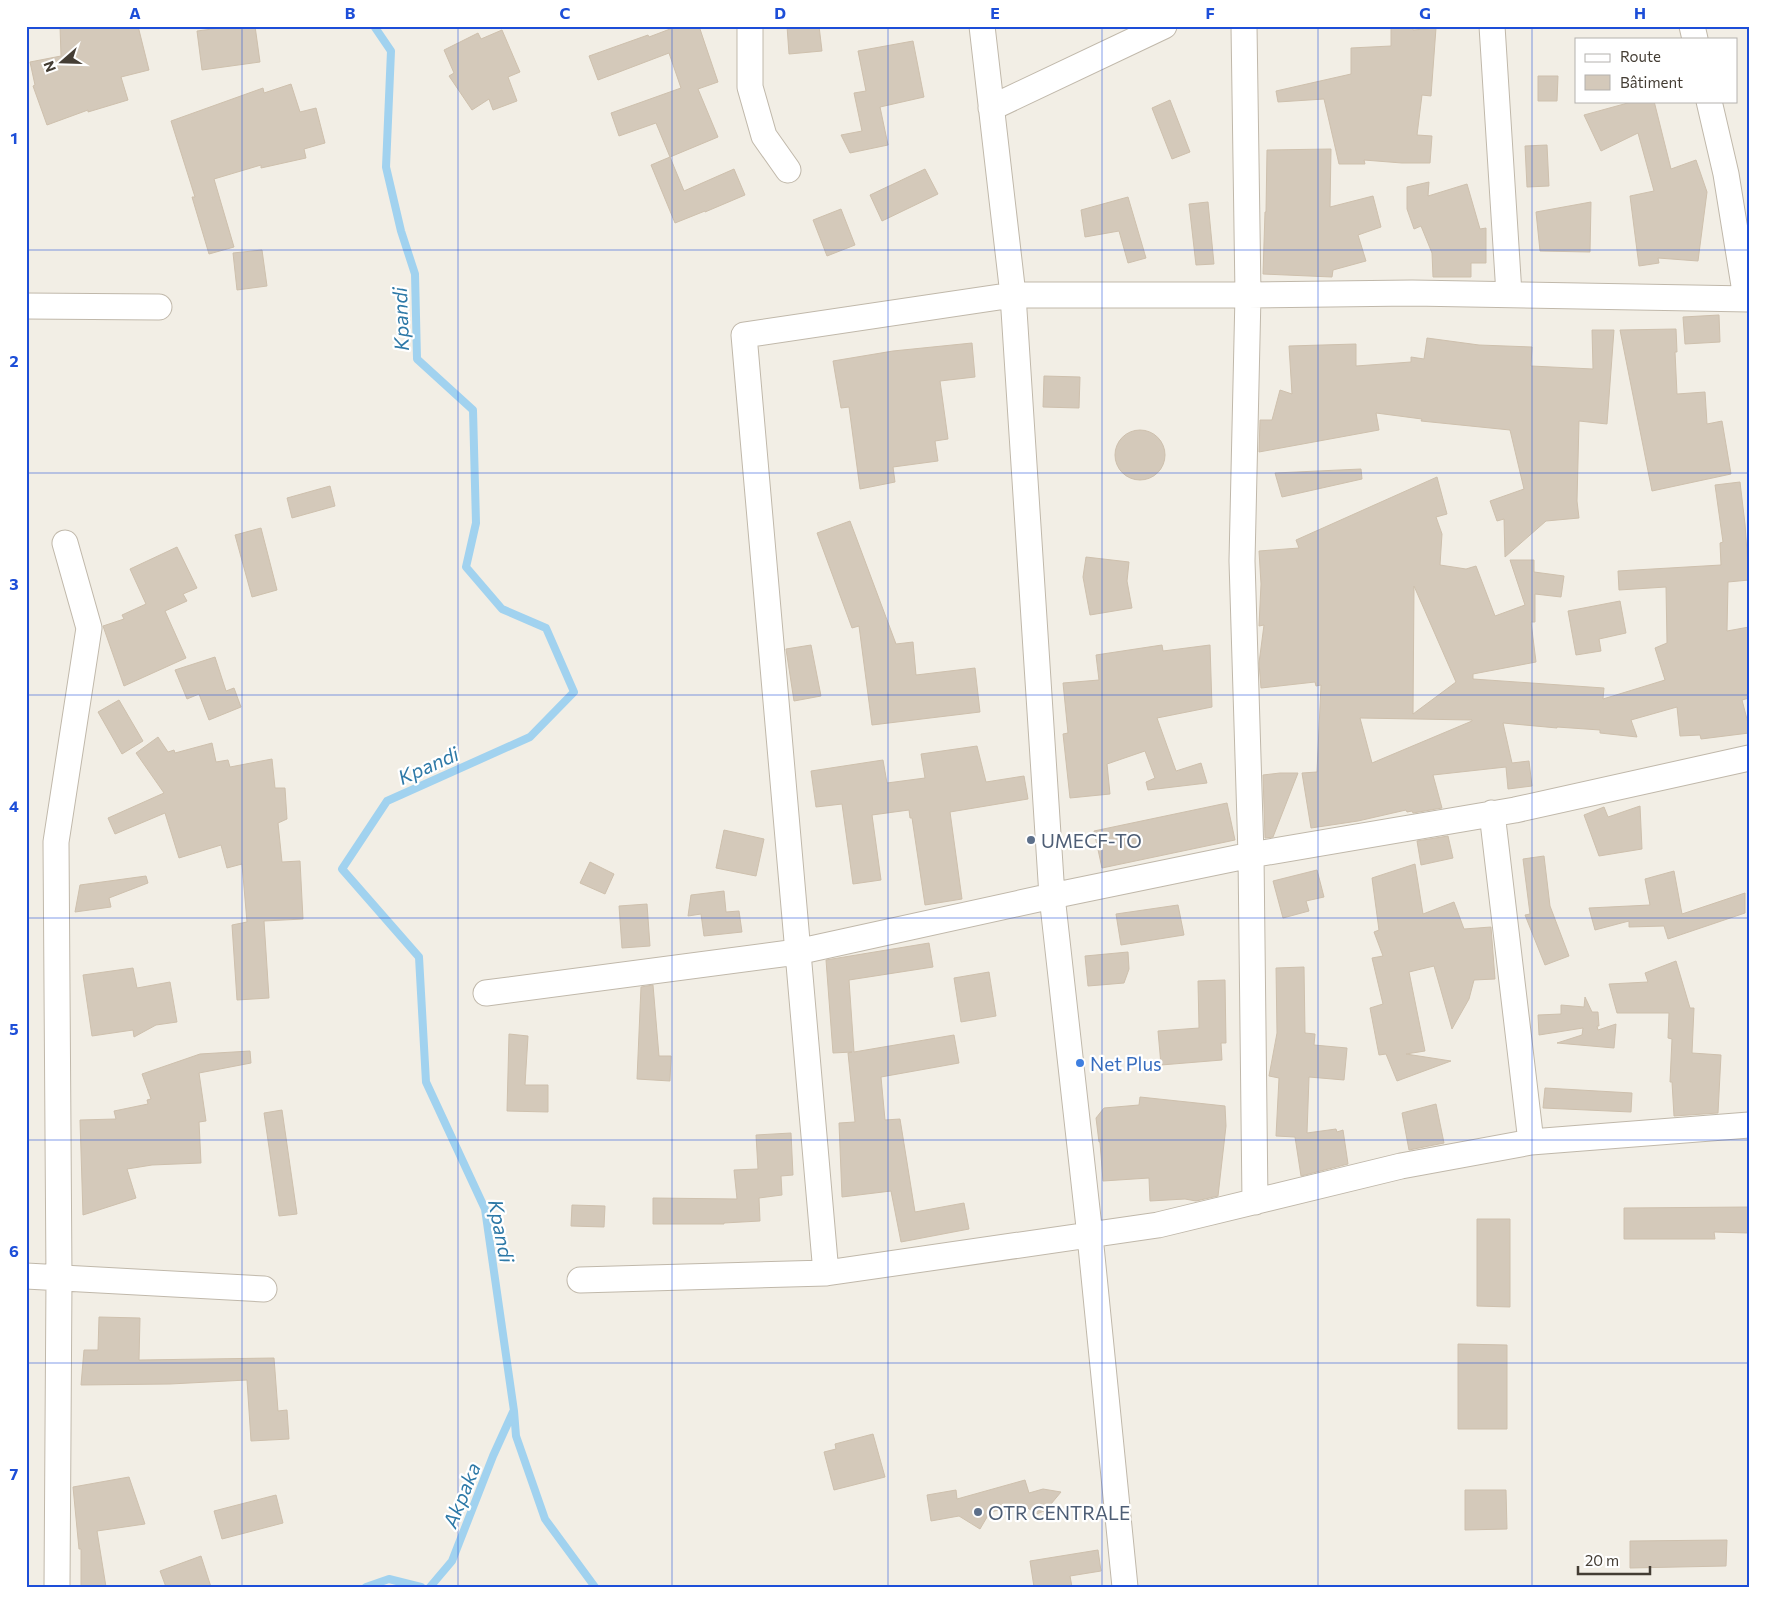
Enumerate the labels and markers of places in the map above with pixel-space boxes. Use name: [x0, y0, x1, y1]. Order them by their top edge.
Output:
place label: UMECF-TO: [1041, 829, 1142, 852]
marker: UMECF-TO: [1025, 834, 1037, 846]
place label: Net Plus: [1090, 1052, 1162, 1075]
marker: Net Plus: [1074, 1057, 1086, 1069]
place label: OTR CENTRALE: [988, 1501, 1130, 1524]
marker: OTR CENTRALE: [972, 1506, 984, 1518]

